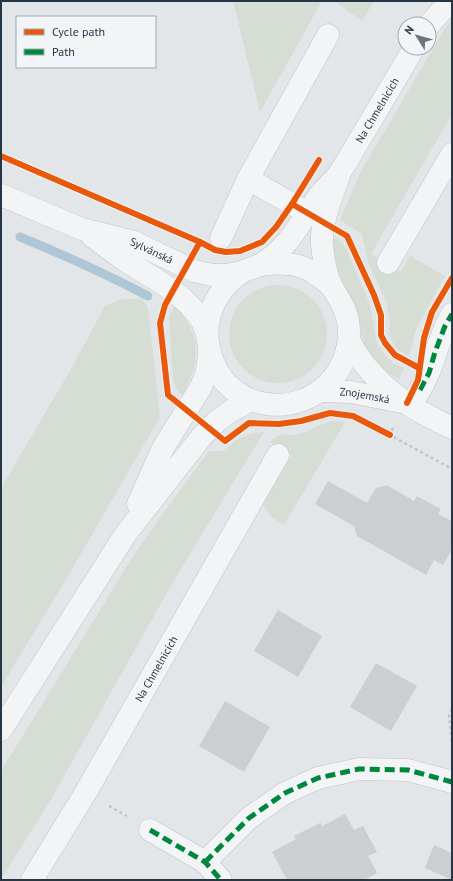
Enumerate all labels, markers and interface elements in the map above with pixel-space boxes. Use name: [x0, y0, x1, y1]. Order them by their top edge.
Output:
legend: [16, 16, 156, 68]
north arrow: [397, 16, 437, 56]
text: N: [401, 23, 417, 37]
text: Cycle path: [52, 24, 105, 39]
text: Path: [52, 44, 75, 59]
street label: Na Chmelnicích: [352, 75, 402, 145]
street label: Sylvánská: [129, 234, 176, 267]
street label: Znojemská: [339, 385, 391, 406]
street label: Na Chmelnicích: [132, 633, 181, 704]

